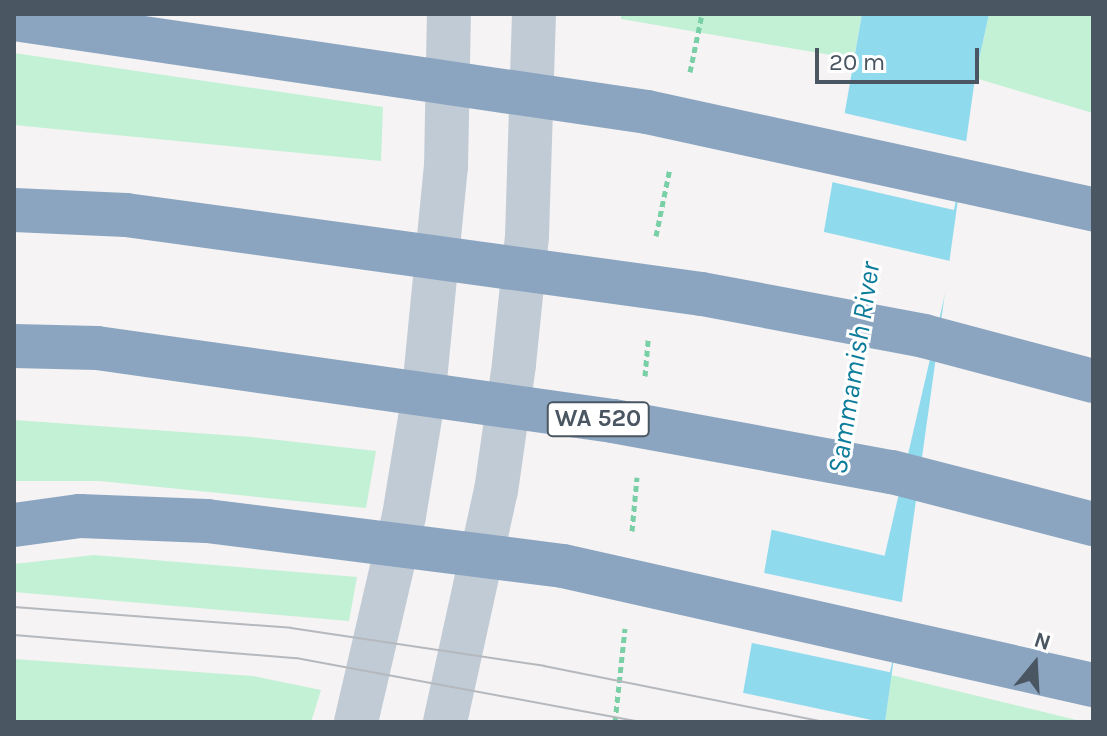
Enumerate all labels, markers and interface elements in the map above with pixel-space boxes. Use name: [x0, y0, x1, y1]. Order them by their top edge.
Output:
scale bar: [819, 32, 983, 82]
text: 20 m: [829, 48, 885, 76]
water label: Sammamish River: [821, 260, 887, 476]
road number: WA 520: [546, 399, 650, 439]
north arrow: [995, 624, 1075, 704]
text: N: [1031, 626, 1054, 656]

